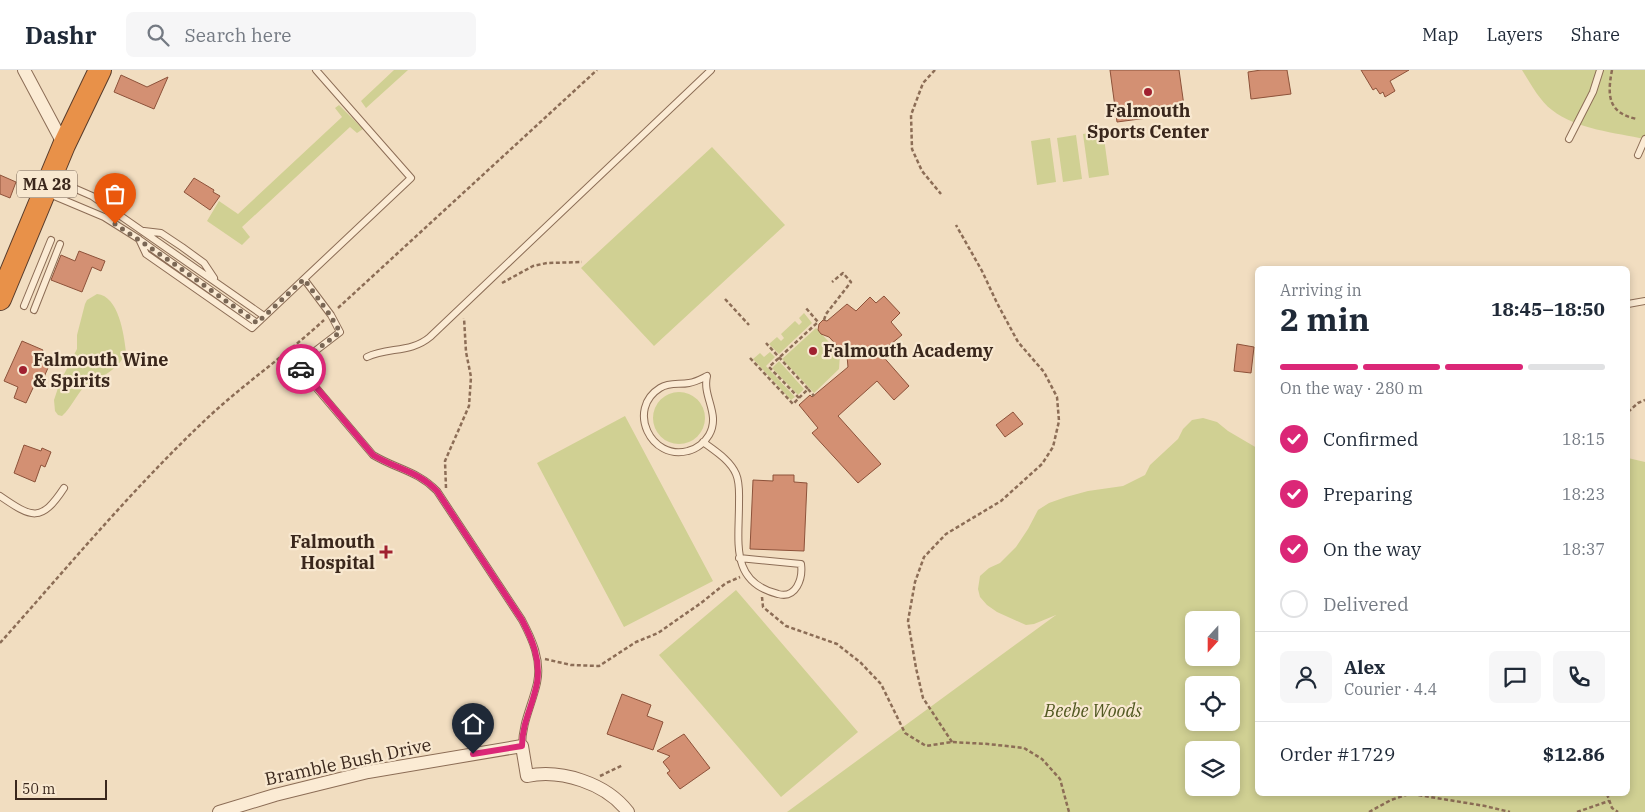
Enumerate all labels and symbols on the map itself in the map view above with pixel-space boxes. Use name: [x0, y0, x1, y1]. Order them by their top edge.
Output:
marker: Falmouth Sports Center: [1142, 86, 1154, 98]
place label: Falmouth Sports Center: [1087, 99, 1209, 143]
road number: MA 28: [17, 170, 77, 198]
pin: [94, 173, 136, 224]
place label: Falmouth Academy: [823, 339, 994, 362]
courier: [276, 344, 326, 394]
marker: Falmouth Academy: [807, 345, 819, 357]
place label: Falmouth Wine & Spirits: [33, 348, 169, 392]
marker: Falmouth Wine & Spirits: [17, 364, 29, 376]
place label: Falmouth Hospital: [290, 530, 375, 574]
marker: Falmouth Hospital: [379, 545, 393, 559]
north arrow: [1185, 611, 1240, 666]
park label: Beebe Woods: [1043, 699, 1142, 722]
pin: [452, 703, 494, 754]
street label: Bramble Bush Drive: [263, 733, 433, 790]
scale bar: [15, 777, 108, 800]

